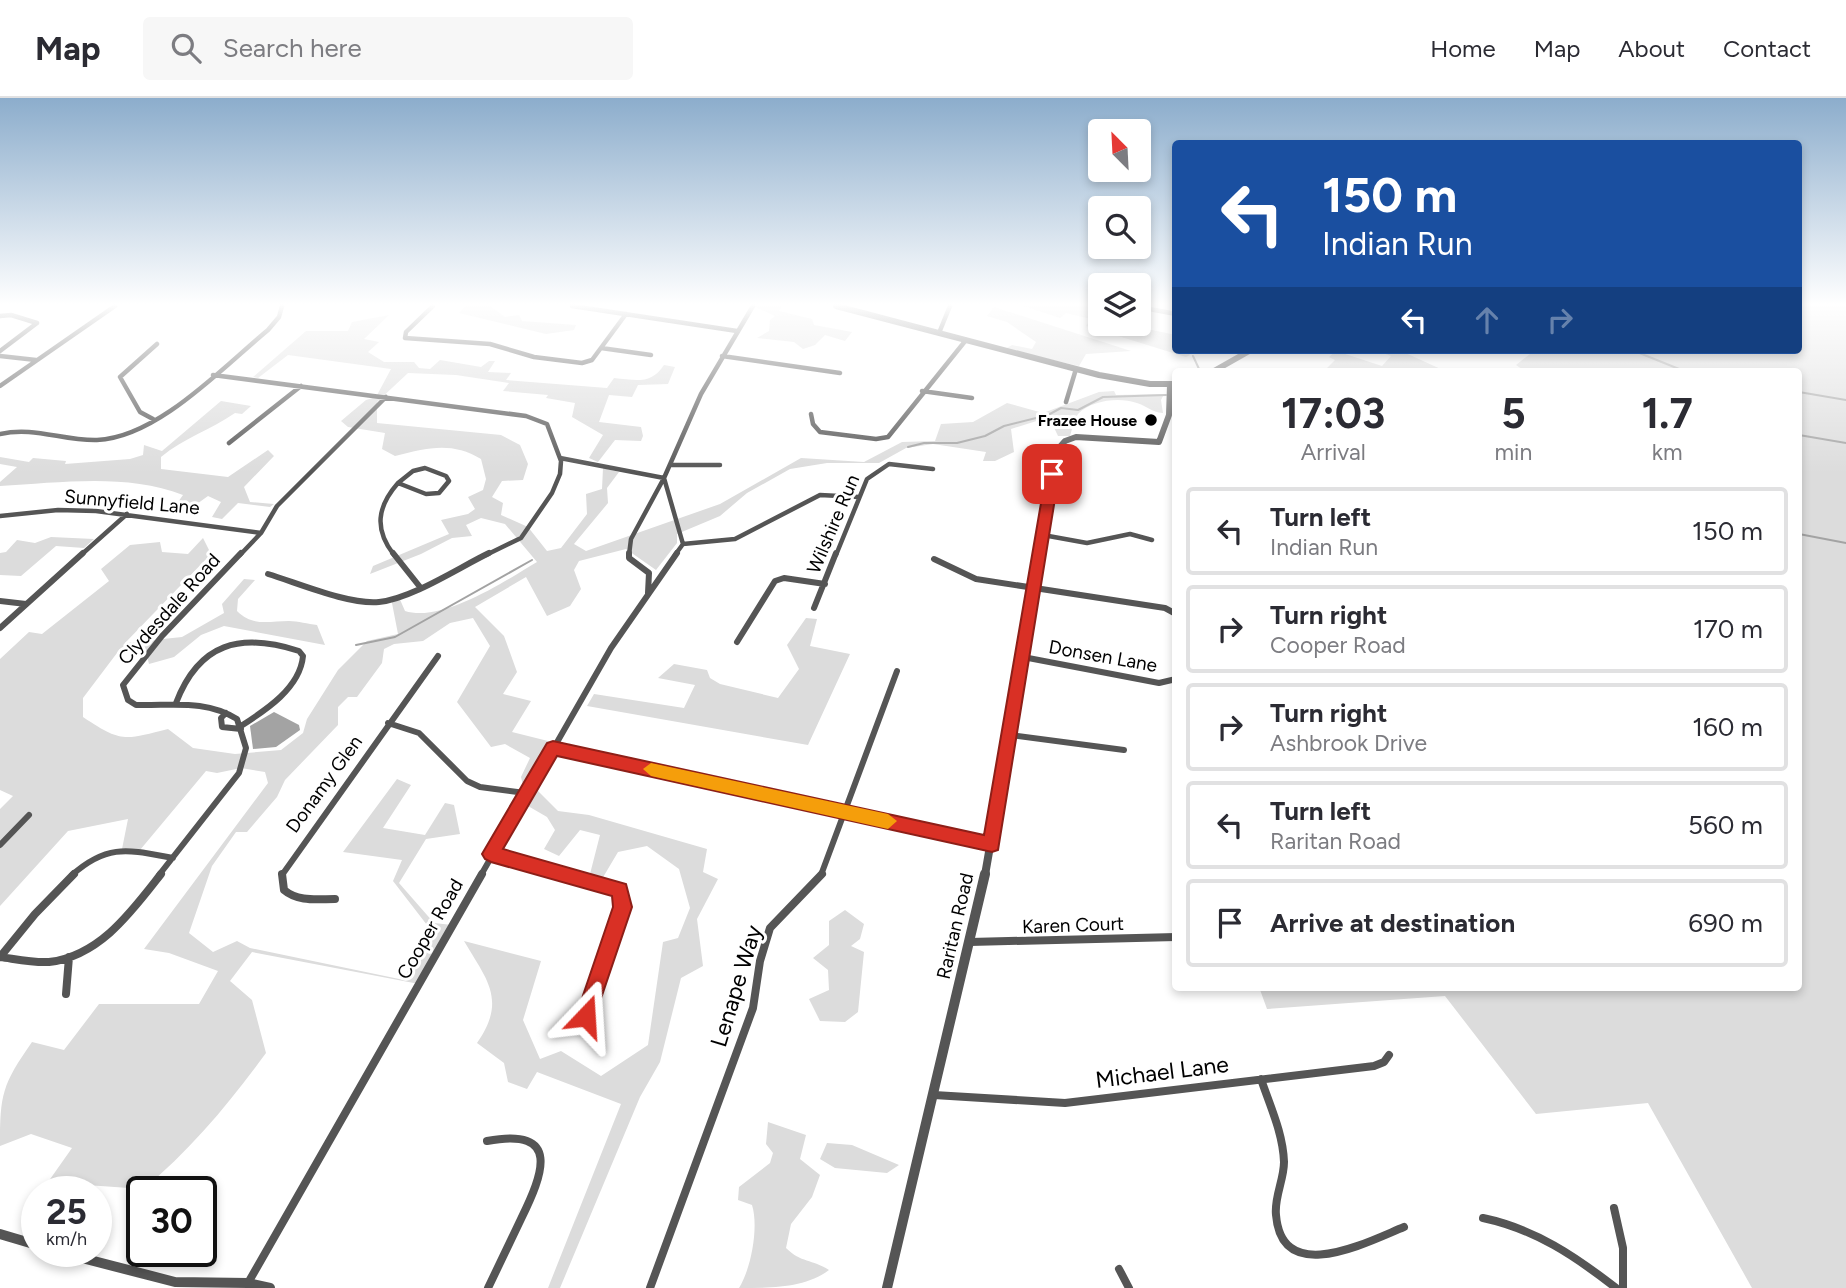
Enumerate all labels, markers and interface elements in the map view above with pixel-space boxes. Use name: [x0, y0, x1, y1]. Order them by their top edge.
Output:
search box: [143, 17, 633, 80]
text: Map: [35, 29, 101, 68]
icon: search: [167, 29, 205, 67]
text: Search here: [223, 32, 362, 64]
text: Home: [1430, 34, 1496, 63]
text: Map: [1534, 34, 1580, 63]
text: About: [1618, 34, 1685, 63]
text: Contact: [1723, 34, 1811, 63]
north arrow: [1088, 119, 1152, 182]
map controls: [1088, 119, 1151, 336]
text: 150 m: [1322, 165, 1457, 224]
icon: left: [1207, 168, 1298, 259]
button: search: [1088, 196, 1151, 259]
text: Indian Run: [1322, 225, 1473, 263]
button: layers: [1088, 273, 1151, 336]
icon: left: [1395, 301, 1433, 339]
icon: ahead: [1468, 301, 1506, 339]
icon: right: [1541, 301, 1579, 339]
text: 17:03: [1281, 388, 1385, 439]
text: 5: [1501, 388, 1526, 439]
text: 1.7: [1641, 388, 1693, 439]
place label: Frazee House: [1038, 411, 1137, 430]
marker: Frazee House: [1143, 412, 1159, 428]
text: Arrival: [1301, 438, 1366, 466]
text: min: [1495, 438, 1532, 466]
text: km: [1652, 438, 1682, 466]
pin: [1022, 444, 1082, 504]
icon: arrive: [1033, 455, 1071, 493]
street label: Wilshire Run: [802, 471, 864, 577]
street label: Sunnyfield Lane: [63, 485, 201, 519]
text: Turn left: [1270, 501, 1371, 533]
icon: left: [1211, 512, 1249, 550]
text: 150 m: [1692, 515, 1763, 547]
text: Indian Run: [1270, 533, 1378, 561]
street label: Clydesdale Road: [113, 549, 225, 669]
text: Turn right: [1270, 599, 1387, 631]
icon: right: [1211, 610, 1249, 648]
text: 170 m: [1693, 613, 1763, 645]
text: Cooper Road: [1270, 631, 1406, 659]
street label: Donsen Lane: [1047, 635, 1159, 677]
text: Turn right: [1270, 697, 1387, 729]
icon: right: [1211, 708, 1249, 746]
text: 160 m: [1692, 711, 1763, 743]
text: Ashbrook Drive: [1270, 729, 1427, 757]
street label: Donamy Glen: [281, 731, 367, 837]
text: Turn left: [1270, 795, 1371, 827]
icon: left: [1211, 806, 1249, 844]
text: 560 m: [1688, 809, 1763, 841]
text: Raritan Road: [1270, 827, 1401, 855]
street label: Raritan Road: [932, 871, 978, 981]
street label: Cooper Road: [392, 875, 468, 983]
icon: arrive: [1211, 904, 1249, 942]
text: Arrive at destination: [1270, 907, 1515, 939]
text: 690 m: [1688, 907, 1763, 939]
street label: Karen Court: [1022, 912, 1124, 938]
street label: Lenape Way: [704, 922, 768, 1050]
position arrow: [549, 979, 623, 1053]
street label: Michael Lane: [1094, 1050, 1230, 1094]
speed limit sign: 30: [126, 1176, 217, 1267]
text: 25: [46, 1191, 87, 1233]
text: km/h: [46, 1228, 87, 1250]

